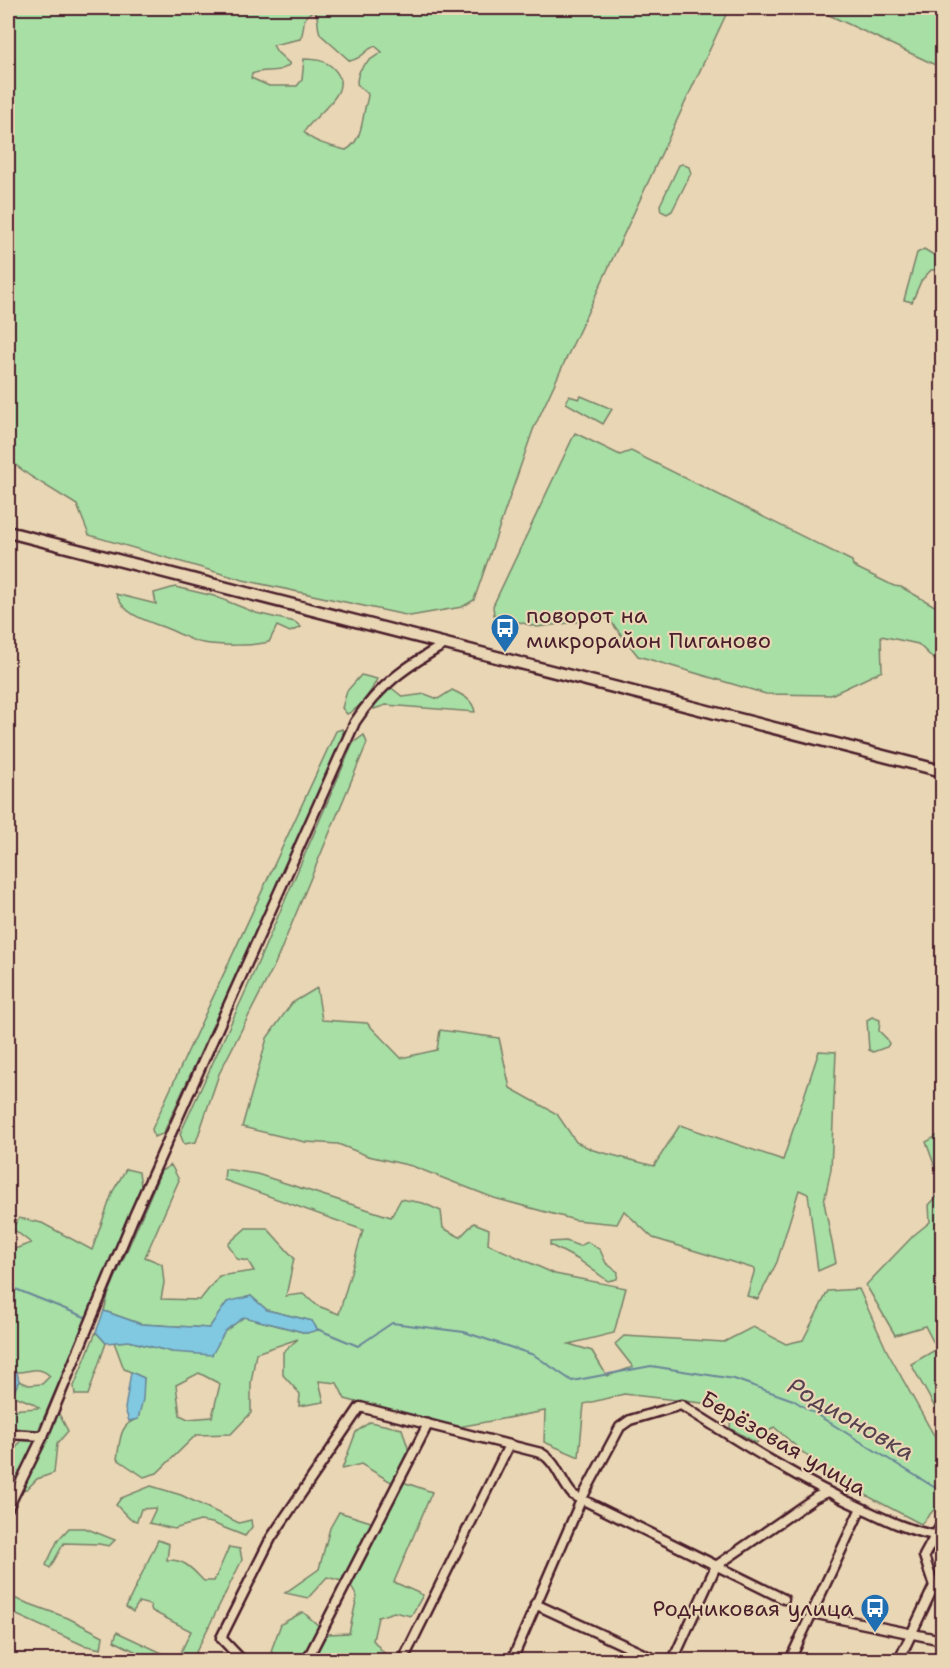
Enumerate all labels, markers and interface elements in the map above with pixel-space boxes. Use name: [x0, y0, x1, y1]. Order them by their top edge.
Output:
place label: поворот на микрорайон Пиганово: [526, 601, 771, 655]
bus stop icon: поворот на микрорайон Пиганово: [489, 612, 521, 654]
water label: Родионовка: [782, 1370, 920, 1468]
street label: Берёзовая улица: [696, 1384, 872, 1503]
bus stop icon: Родниковая улица: [859, 1592, 891, 1634]
place label: Родниковая улица: [653, 1594, 854, 1623]

